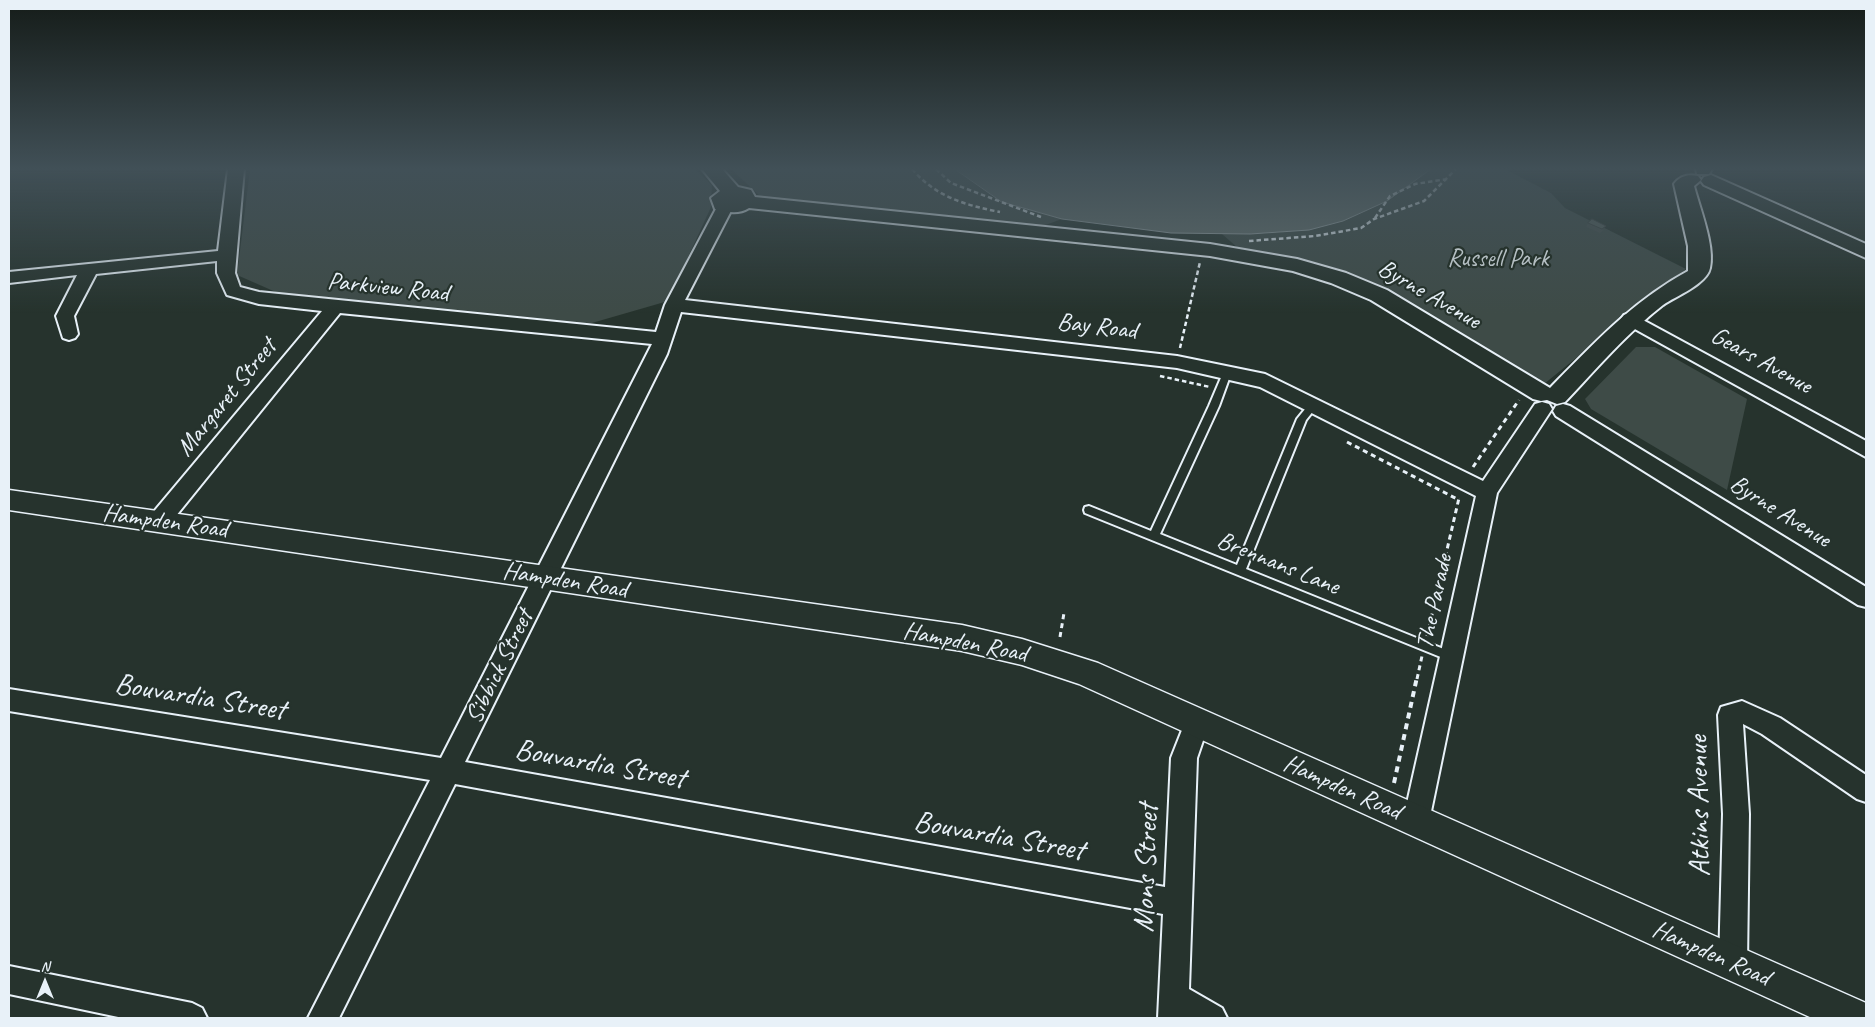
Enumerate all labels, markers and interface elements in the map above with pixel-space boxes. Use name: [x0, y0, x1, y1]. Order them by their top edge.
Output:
park label: Russell Park: [1447, 244, 1549, 274]
street label: Byrne Avenue: [1372, 254, 1486, 336]
street label: Parkview Road: [326, 267, 450, 309]
street label: Bay Road: [1056, 307, 1138, 347]
street label: Gears Avenue: [1705, 321, 1817, 401]
street label: Margaret Street: [170, 333, 284, 463]
street label: Byrne Avenue: [1724, 469, 1836, 555]
street label: Hampden Road: [101, 498, 229, 546]
street label: Brennans Lane: [1212, 526, 1344, 602]
street label: The Parade: [1410, 552, 1460, 652]
street label: Hampden Road: [501, 556, 629, 606]
street label: Sibbick Street: [460, 605, 540, 729]
street label: Hampden Road: [901, 616, 1029, 670]
street label: Bouvardia Street: [112, 667, 288, 729]
street label: Bouvardia Street: [512, 732, 688, 798]
street label: Atkins Avenue: [1681, 735, 1719, 877]
street label: Hampden Road: [1279, 749, 1405, 827]
street label: Mons Street: [1127, 803, 1167, 933]
street label: Bouvardia Street: [911, 804, 1087, 870]
street label: Hampden Road: [1648, 915, 1774, 993]
north arrow: [20, 957, 70, 1007]
text: N: [41, 958, 49, 975]

